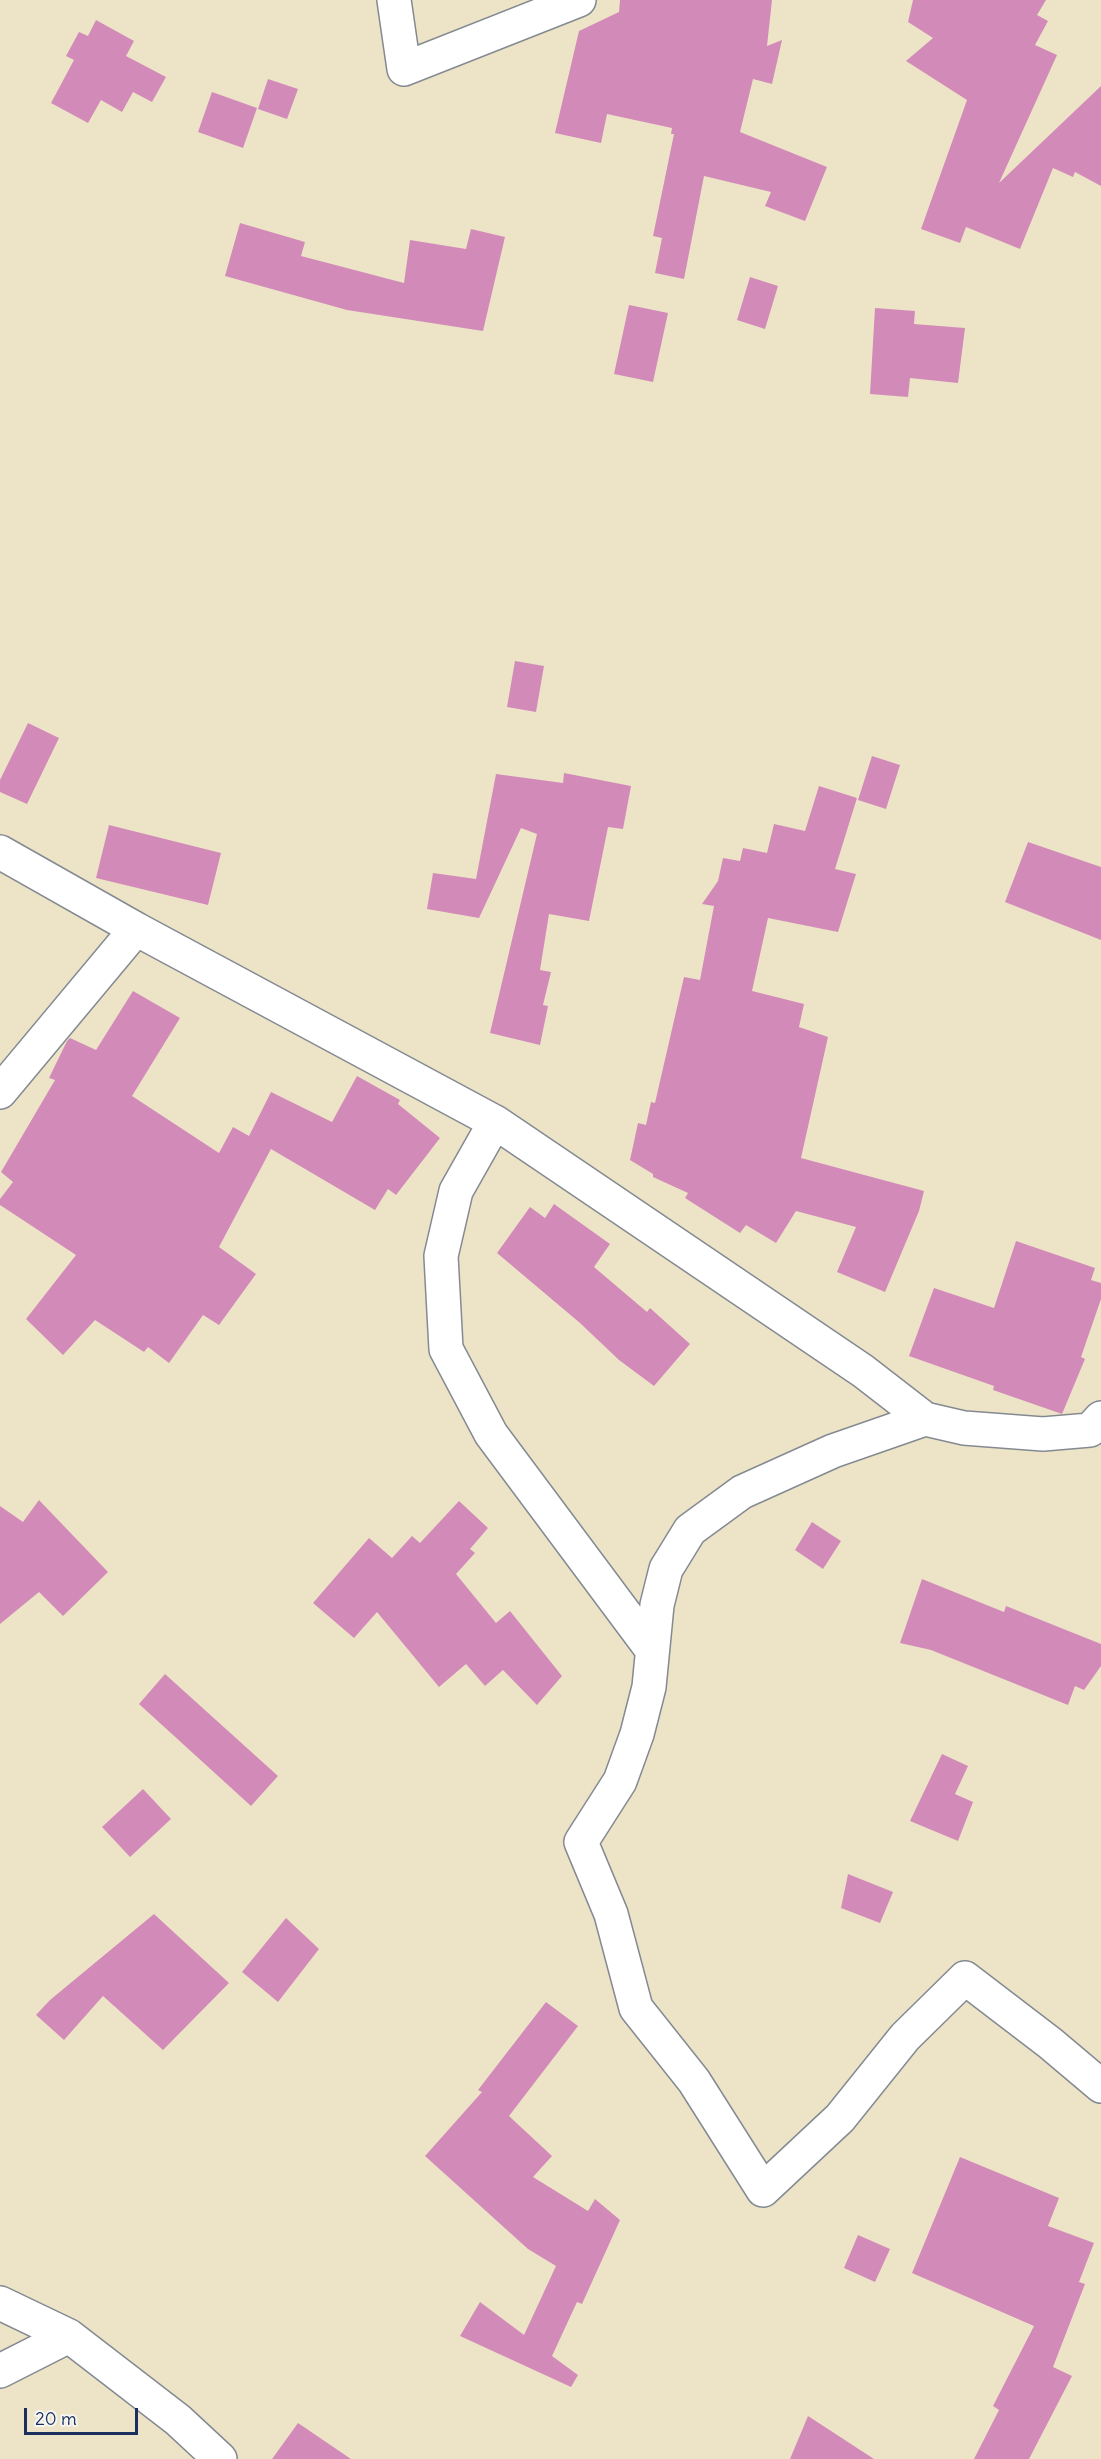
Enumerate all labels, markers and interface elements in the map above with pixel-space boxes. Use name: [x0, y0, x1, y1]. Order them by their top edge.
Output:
scale bar: [27, 2396, 141, 2434]
text: 20 m: [35, 2407, 77, 2430]

